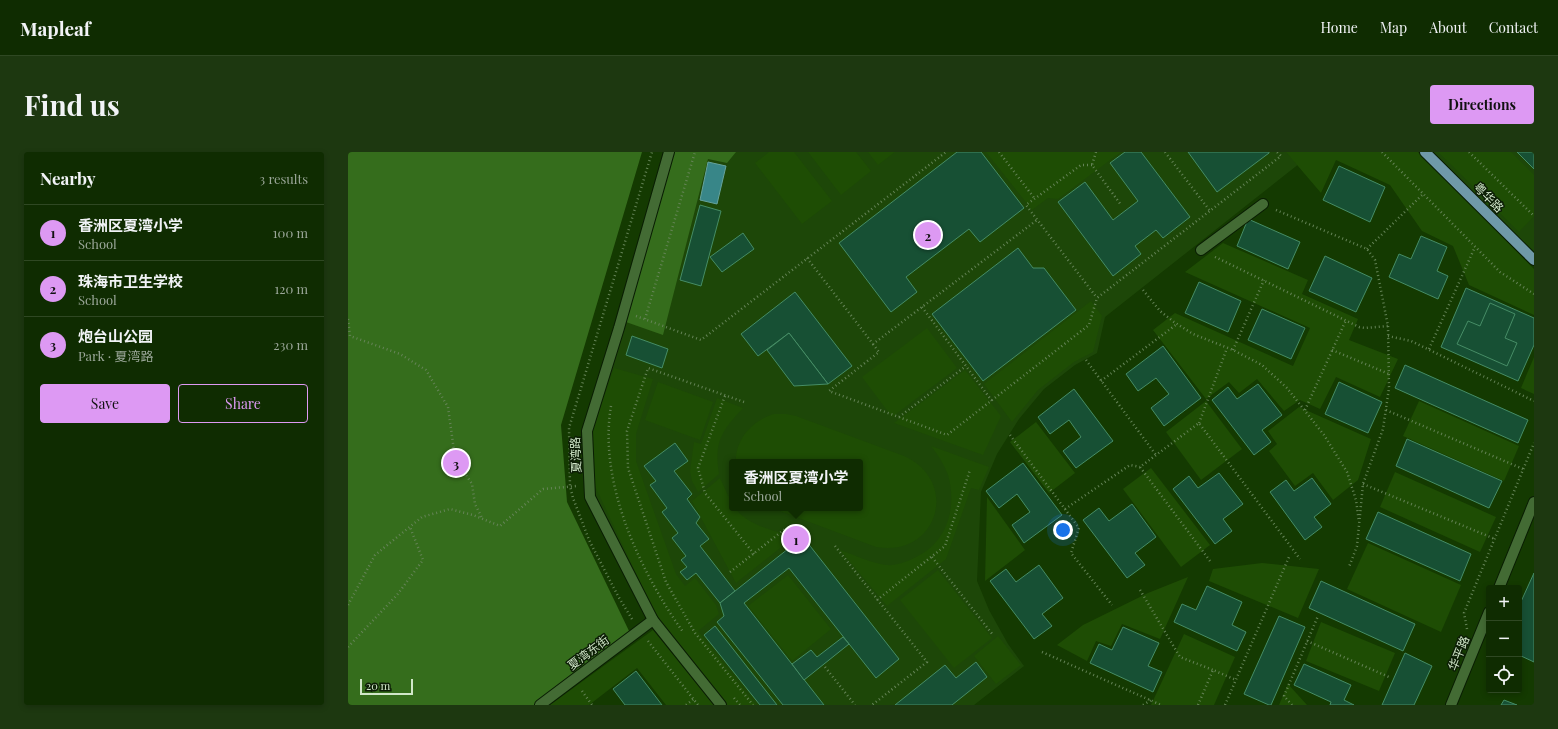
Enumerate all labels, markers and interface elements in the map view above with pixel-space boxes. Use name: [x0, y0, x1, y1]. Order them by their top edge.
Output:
text: Mapleaf: [20, 15, 91, 41]
text: Home: [1320, 18, 1358, 37]
text: Map: [1380, 18, 1407, 37]
text: About: [1429, 18, 1467, 37]
text: Contact: [1489, 18, 1538, 37]
button: Directions: [1430, 85, 1534, 124]
text: Find us: [24, 86, 120, 123]
text: Nearby: [40, 167, 95, 189]
text: 3 results: [259, 170, 308, 187]
street label: 粤华路: [1471, 179, 1507, 215]
text: 香洲区夏湾小学: [78, 215, 183, 235]
pin: 2: [915, 220, 941, 250]
text: 1: [51, 224, 55, 241]
text: 100 m: [273, 224, 308, 241]
text: School: [78, 235, 117, 252]
text: 珠海市卫生学校: [78, 271, 183, 291]
text: 2: [50, 280, 56, 297]
text: 120 m: [274, 280, 308, 297]
text: School: [78, 291, 117, 308]
text: 炮台山公园: [78, 326, 153, 346]
text: 3: [50, 336, 56, 353]
text: 230 m: [273, 336, 308, 353]
text: Park · 夏湾路: [78, 347, 153, 364]
button: Save: [40, 384, 170, 423]
button: Share: [178, 384, 308, 423]
street label: 夏湾路: [566, 437, 584, 473]
pin: 3: [443, 448, 469, 478]
popup: [729, 459, 863, 511]
text: 香洲区夏湾小学: [743, 467, 849, 487]
text: School: [743, 487, 782, 504]
your location: [1053, 520, 1073, 540]
pin: 1: [783, 524, 809, 554]
map controls: [1486, 585, 1522, 693]
button: +: [1486, 585, 1522, 621]
button: −: [1486, 621, 1522, 657]
street label: 夏湾东街: [564, 631, 612, 673]
street label: 华平路: [1444, 633, 1472, 673]
button: locate: [1486, 657, 1522, 693]
scale bar: [360, 677, 413, 696]
text: 20 m: [366, 678, 390, 693]

